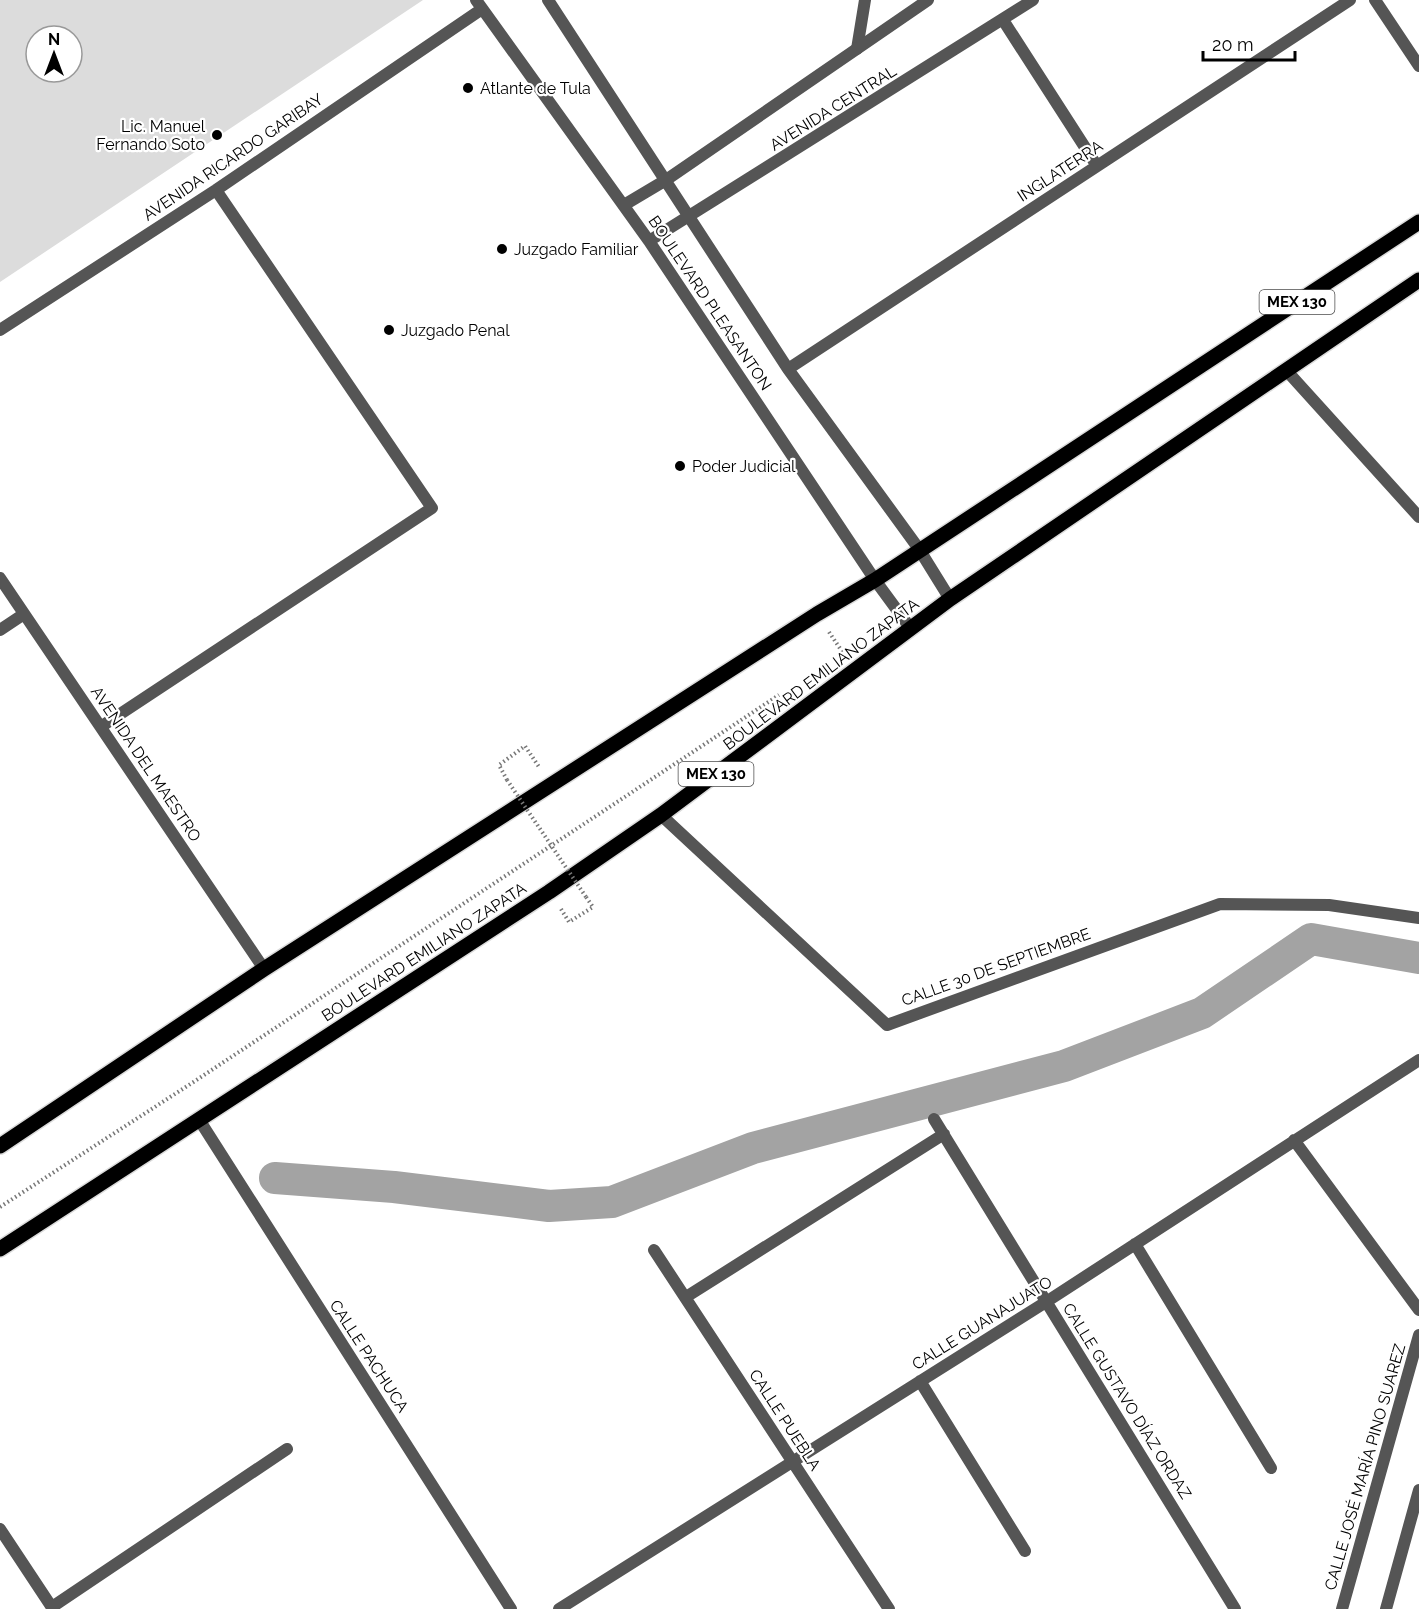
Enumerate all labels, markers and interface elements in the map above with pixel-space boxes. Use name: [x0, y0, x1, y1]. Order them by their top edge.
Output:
north arrow: [24, 24, 84, 84]
scale bar: [1203, 24, 1294, 62]
text: N: [48, 30, 60, 49]
text: 20 m: [1212, 34, 1254, 55]
street label: AVENIDA CENTRAL: [766, 61, 900, 155]
place label: Atlante de Tula: [480, 79, 591, 98]
marker: Atlante de Tula: [461, 81, 475, 95]
street label: AVENIDA RICARDO GARIBAY: [139, 89, 327, 225]
place label: Lic. Manuel Fernando Soto: [96, 117, 206, 154]
marker: Lic. Manuel Fernando Soto: [210, 128, 224, 142]
street label: INGLATERRA: [1014, 136, 1106, 206]
street label: BOULEVARD PLEASANTON: [644, 212, 776, 394]
place label: Juzgado Familiar: [514, 240, 639, 259]
marker: Juzgado Familiar: [495, 242, 509, 256]
road number: MEX 130: [1260, 290, 1334, 314]
place label: Juzgado Penal: [401, 321, 510, 340]
marker: Juzgado Penal: [382, 323, 396, 337]
place label: Poder Judicial: [692, 457, 796, 476]
marker: Poder Judicial: [673, 459, 687, 473]
street label: BOULEVARD EMILIANO ZAPATA: [719, 594, 923, 754]
street label: AVENIDA DEL MAESTRO: [87, 683, 205, 845]
road number: MEX 130: [678, 762, 754, 786]
street label: BOULEVARD EMILIANO ZAPATA: [318, 879, 530, 1025]
street label: CALLE 30 DE SEPTIEMBRE: [899, 924, 1093, 1010]
street label: CALLE GUANAJUATO: [908, 1272, 1056, 1374]
street label: CALLE PACHUCA: [326, 1296, 413, 1416]
street label: CALLE GUSTAVO DÍAZ ORDAZ: [1059, 1299, 1196, 1502]
street label: CALLE JOSÉ MARÍA PINO SUAREZ: [1320, 1341, 1409, 1592]
street label: CALLE PUEBLA: [745, 1366, 825, 1474]

